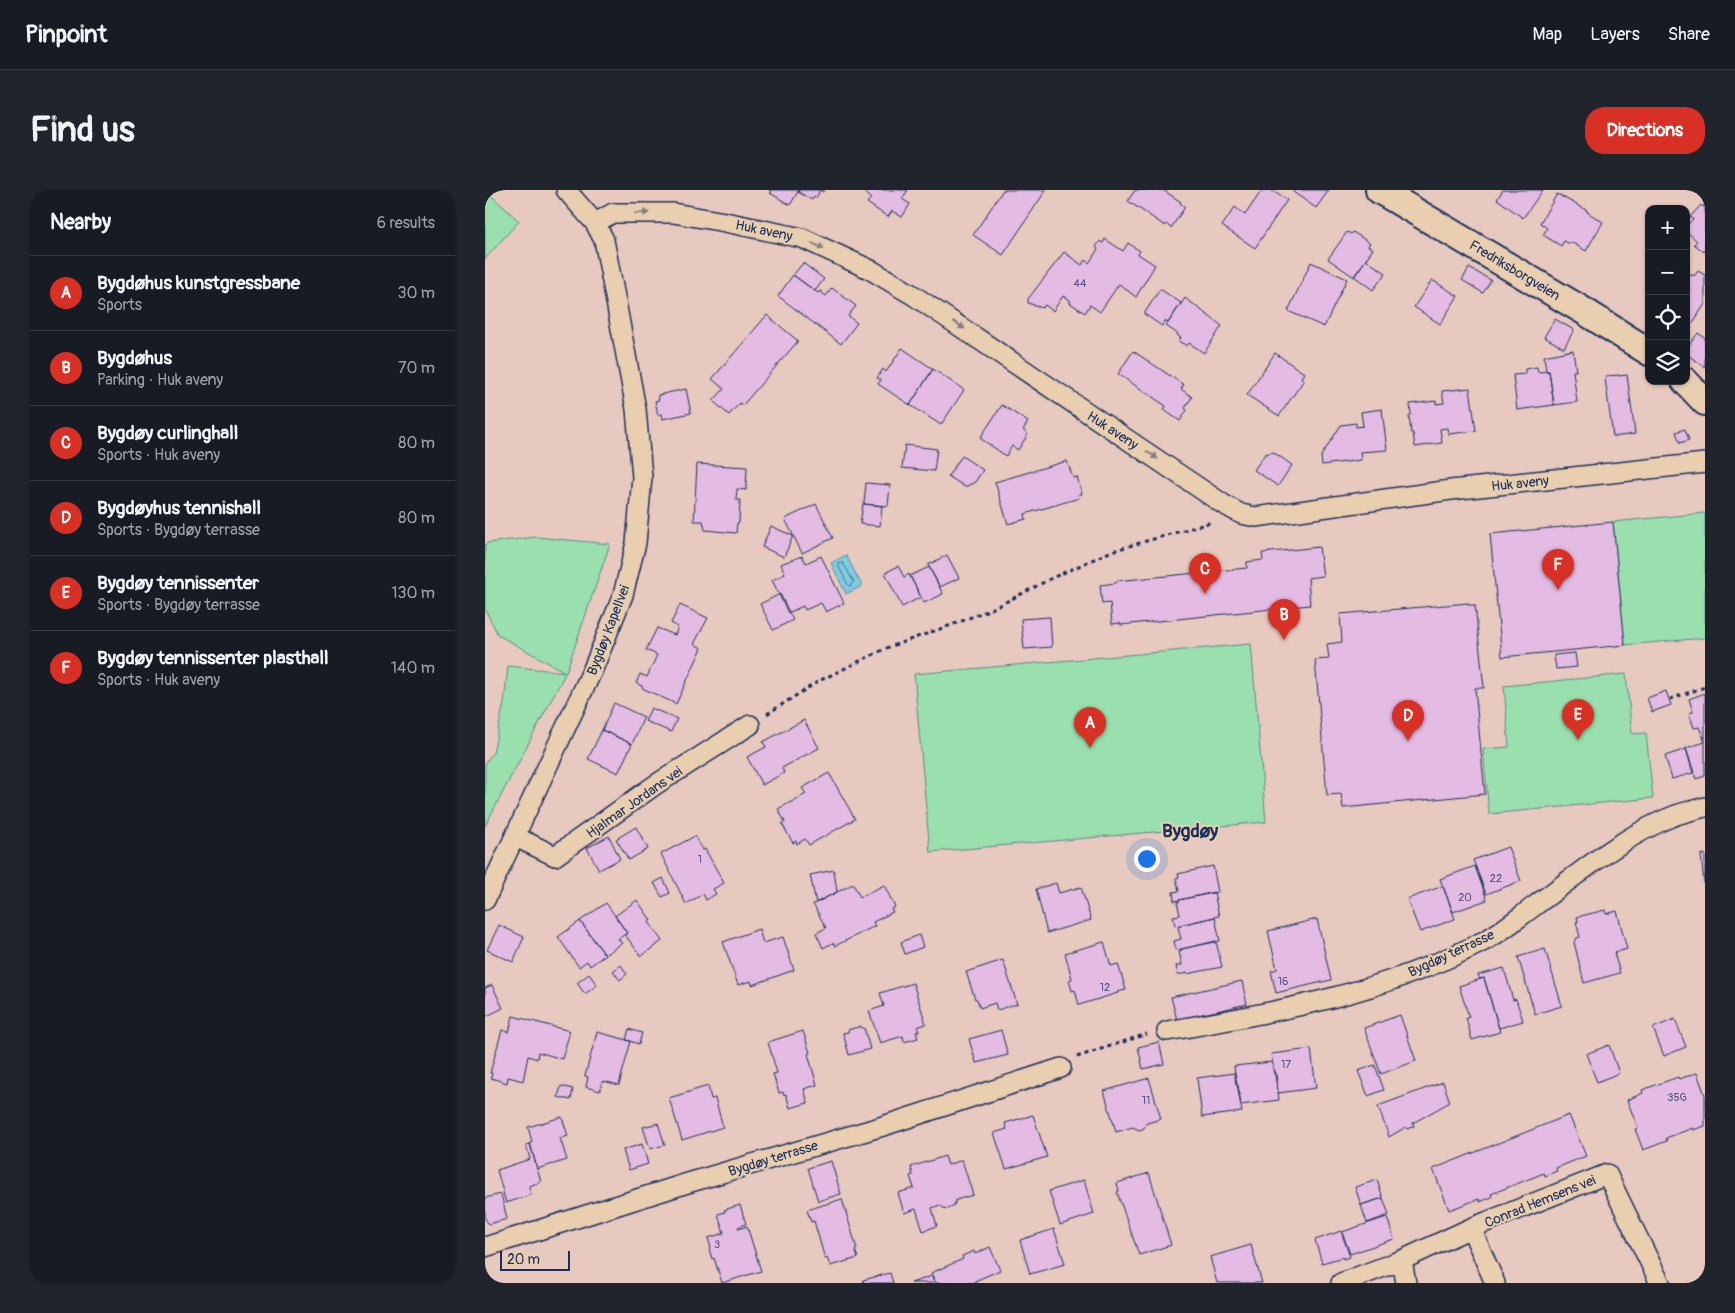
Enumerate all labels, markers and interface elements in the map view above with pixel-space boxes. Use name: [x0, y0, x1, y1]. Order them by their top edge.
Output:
text: Pinpoint: [25, 20, 107, 49]
text: Map: [1533, 23, 1562, 46]
text: Layers: [1590, 23, 1640, 46]
text: Share: [1668, 23, 1710, 46]
button: Directions: [1585, 107, 1705, 154]
text: Find us: [30, 108, 135, 152]
map controls: [1645, 205, 1690, 385]
button: +: [1645, 205, 1690, 250]
text: Nearby: [50, 209, 111, 236]
one-way arrow: [634, 209, 650, 217]
text: 6 results: [377, 213, 435, 233]
street label: Huk aveny: [734, 216, 794, 245]
street label: Fredriksborgveien: [1466, 237, 1563, 304]
one-way arrow: [810, 242, 825, 250]
button: −: [1645, 250, 1690, 295]
text: Bygdøhus kunstgressbane: [97, 271, 300, 295]
house number: 44: [1074, 277, 1087, 290]
text: A: [61, 283, 71, 303]
text: 30 m: [397, 283, 435, 303]
text: Sports: [97, 295, 142, 315]
button: locate: [1645, 295, 1690, 340]
one-way arrow: [952, 321, 966, 330]
button: layers: [1645, 340, 1690, 385]
text: Bygdøhus: [97, 346, 172, 370]
text: B: [61, 358, 71, 378]
text: 70 m: [398, 358, 435, 378]
text: Parking · Huk aveny: [97, 370, 223, 390]
street label: Huk aveny: [1084, 408, 1142, 453]
text: Bygdøy curlinghall: [97, 421, 238, 445]
text: C: [61, 433, 71, 453]
text: 80 m: [398, 433, 435, 453]
text: Sports · Huk aveny: [97, 445, 220, 465]
one-way arrow: [1145, 450, 1158, 460]
street label: Huk aveny: [1490, 472, 1550, 495]
text: Bygdøyhus tennishall: [97, 496, 261, 520]
text: D: [61, 508, 71, 528]
text: 80 m: [398, 508, 435, 528]
text: Sports · Bygdøy terrasse: [97, 520, 260, 540]
pin: F: [1542, 549, 1574, 590]
pin: C: [1189, 553, 1221, 594]
text: Bygdøy tennissenter: [97, 571, 259, 595]
street label: Bygdøy Kapellvei: [583, 582, 634, 678]
text: E: [62, 583, 70, 603]
text: 130 m: [391, 583, 435, 603]
text: Sports · Bygdøy terrasse: [97, 595, 260, 615]
pin: B: [1268, 599, 1300, 640]
text: Bygdøy tennissenter plasthall: [97, 646, 328, 670]
text: F: [61, 658, 71, 678]
text: 140 m: [391, 658, 435, 678]
text: Sports · Huk aveny: [97, 670, 220, 690]
pin: E: [1562, 699, 1594, 740]
pin: D: [1392, 700, 1424, 741]
pin: A: [1074, 707, 1106, 748]
street label: Hjalmar Jordans vei: [583, 763, 686, 842]
district label: Bygdøy: [1162, 819, 1219, 843]
your location: [1134, 846, 1160, 872]
house number: 1: [698, 853, 702, 866]
house number: 22: [1490, 872, 1502, 885]
house number: 20: [1458, 891, 1472, 904]
street label: Bygdøy terrasse: [1406, 926, 1497, 981]
house number: 16: [1278, 975, 1288, 988]
house number: 12: [1100, 981, 1110, 994]
house number: 17: [1281, 1058, 1291, 1071]
house number: 35G: [1667, 1091, 1687, 1104]
house number: 11: [1142, 1094, 1150, 1107]
street label: Bygdøy terrasse: [726, 1137, 820, 1180]
street label: Conrad Hemsens vei: [1482, 1171, 1599, 1231]
house number: 3: [714, 1238, 720, 1251]
scale bar: [500, 1248, 570, 1271]
text: 20 m: [507, 1251, 540, 1268]

